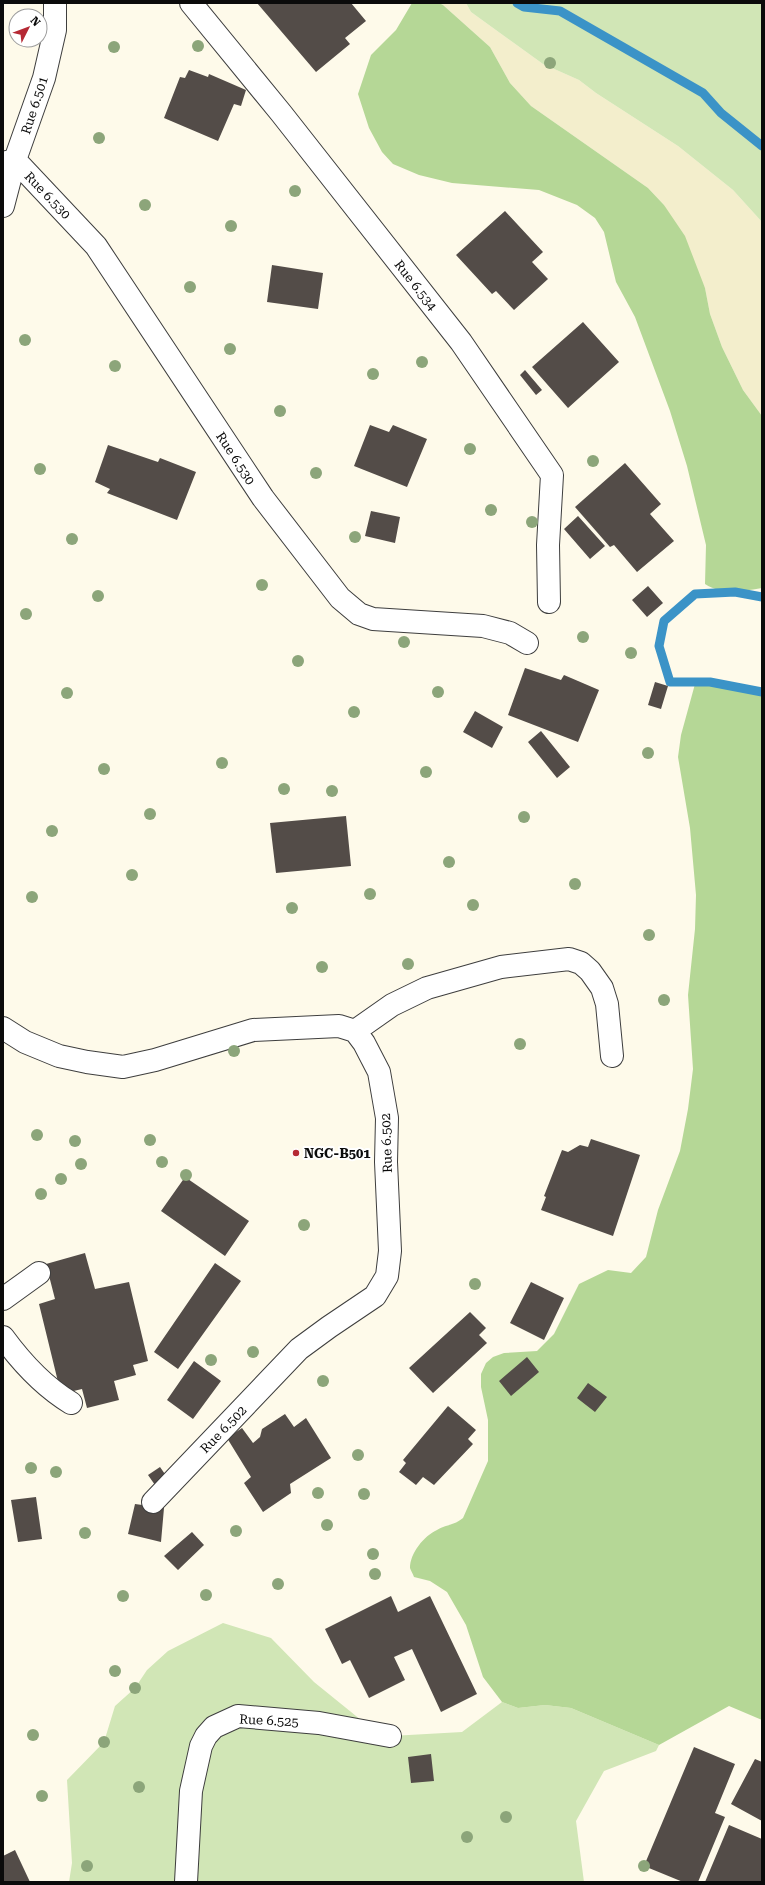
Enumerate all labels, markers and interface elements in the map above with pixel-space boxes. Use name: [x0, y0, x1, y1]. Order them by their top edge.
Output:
north arrow: [8, 8, 48, 48]
text: N: [27, 14, 43, 30]
street label: Rue 6.501: [18, 74, 51, 136]
street label: Rue 6.530: [21, 169, 74, 222]
street label: Rue 6.534: [391, 257, 440, 314]
street label: Rue 6.530: [213, 429, 258, 487]
street label: Rue 6.502: [378, 1113, 395, 1173]
place label: NGC-B501: [304, 1146, 371, 1161]
marker: NGC-B501: [291, 1148, 301, 1158]
street label: Rue 6.502: [197, 1403, 250, 1456]
street label: Rue 6.525: [239, 1711, 299, 1730]

